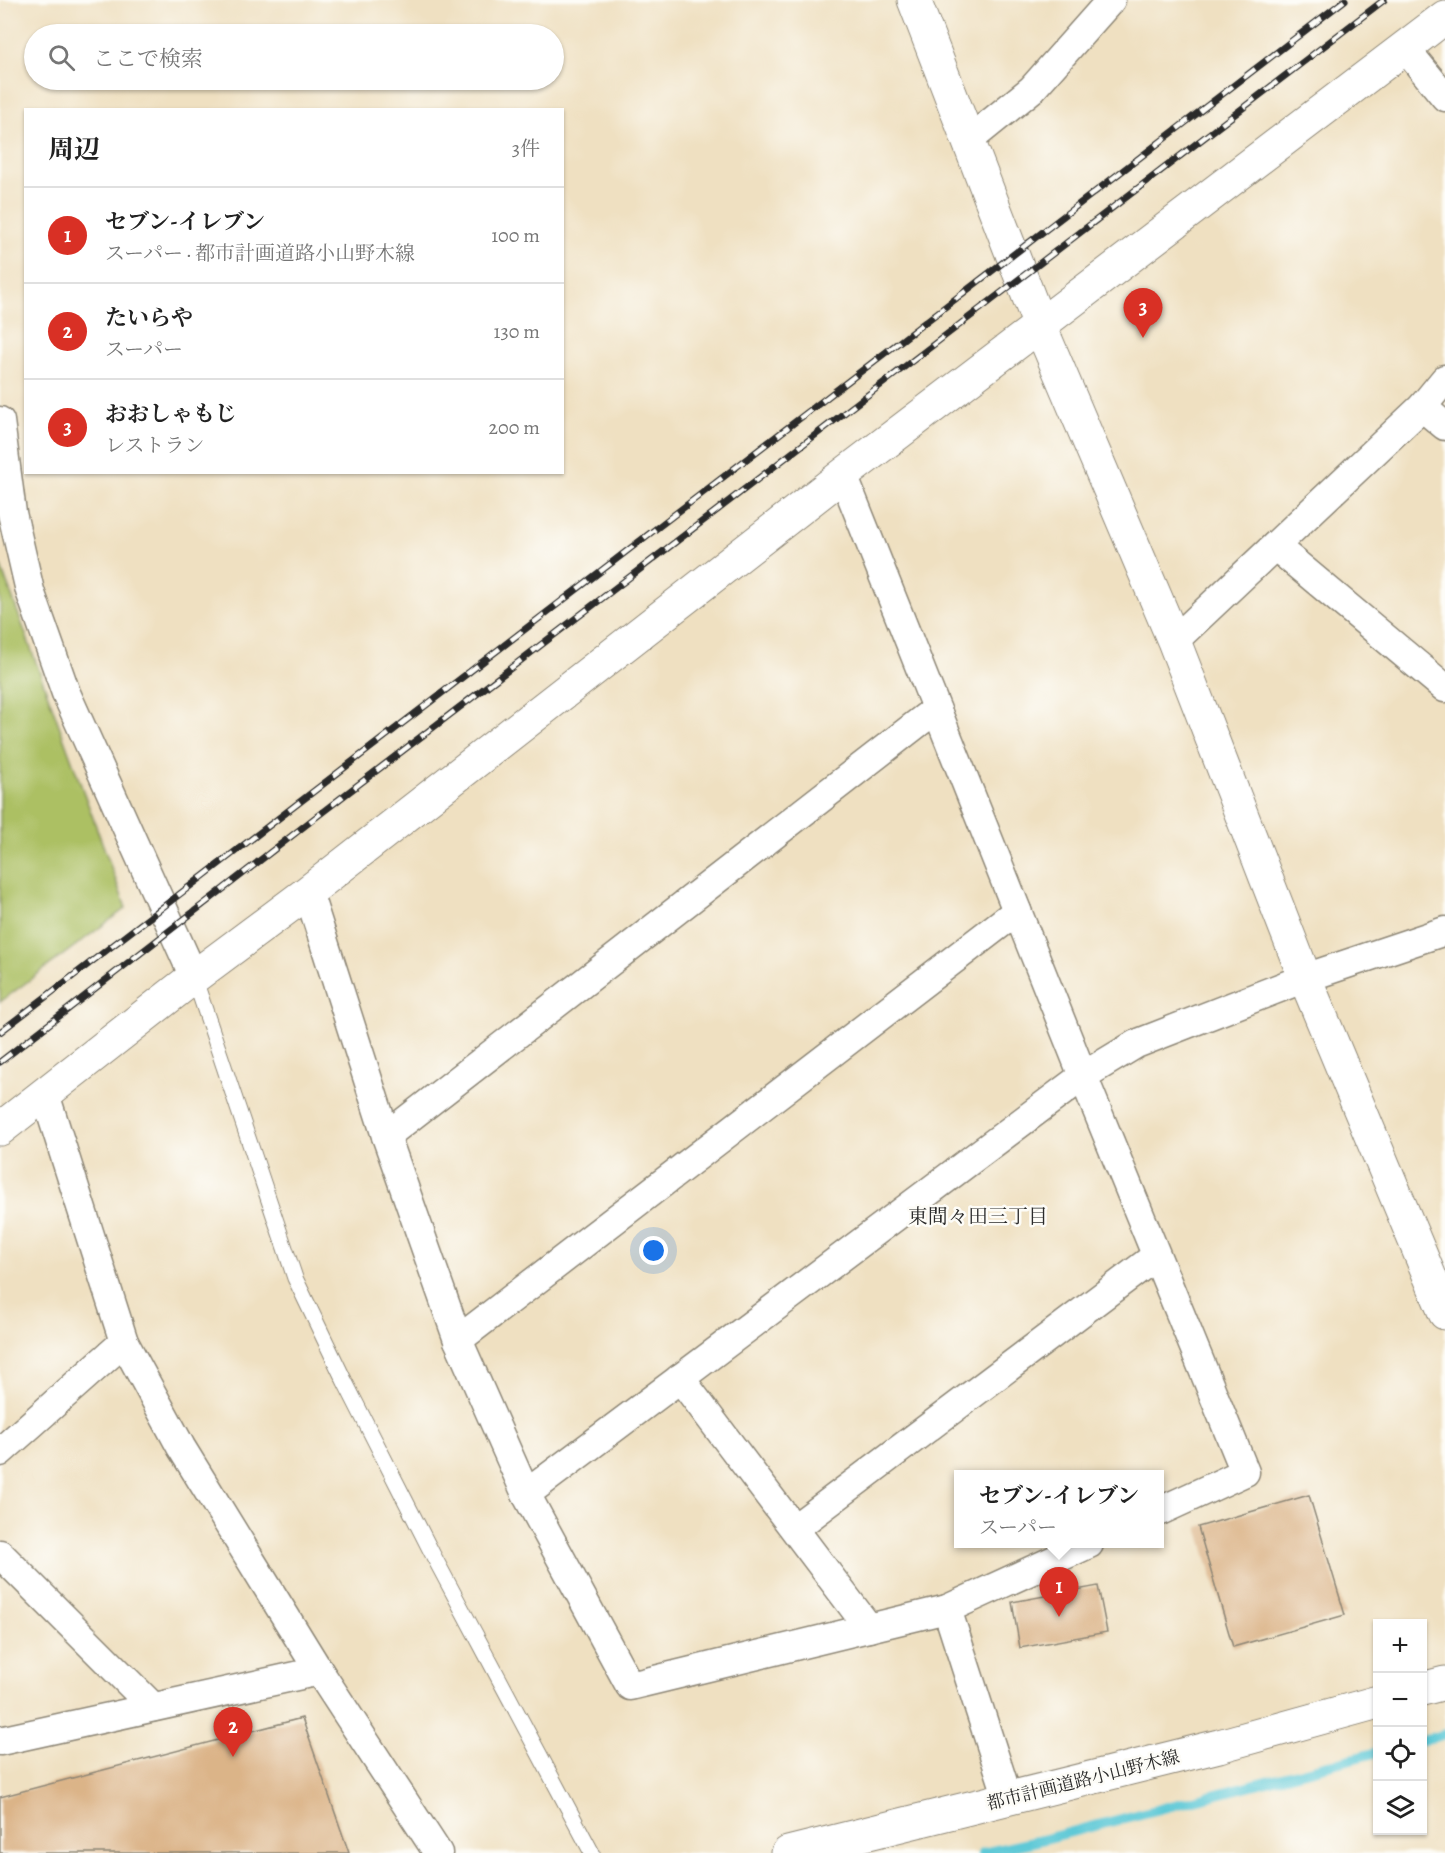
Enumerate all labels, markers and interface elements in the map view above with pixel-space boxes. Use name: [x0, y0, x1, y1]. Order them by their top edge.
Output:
search box: [24, 24, 564, 90]
icon: search: [45, 41, 78, 74]
text: ここで検索: [93, 44, 203, 74]
text: 周辺: [48, 132, 100, 167]
text: 3件: [512, 135, 540, 162]
text: セブン-イレブン: [105, 207, 265, 237]
text: 1: [64, 222, 71, 249]
text: 100 m: [491, 222, 540, 249]
text: スーパー · 都市計画道路小山野木線: [105, 240, 415, 267]
pin: 3: [1124, 288, 1162, 338]
text: たいらや: [105, 303, 193, 333]
text: 2: [63, 318, 72, 345]
text: 130 m: [494, 318, 540, 345]
text: スーパー: [105, 336, 183, 363]
text: おおしゃもじ: [105, 399, 237, 429]
text: 3: [63, 414, 72, 441]
text: 200 m: [489, 414, 540, 441]
text: レストラン: [105, 432, 204, 459]
district label: 東間々田三丁目: [908, 1203, 1048, 1230]
your location: [639, 1236, 668, 1265]
popup: [954, 1470, 1164, 1548]
text: セブン-イレブン: [979, 1481, 1139, 1511]
text: スーパー: [979, 1514, 1057, 1541]
pin: 1: [1040, 1568, 1078, 1617]
map controls: [1373, 1619, 1427, 1835]
button: +: [1373, 1619, 1427, 1673]
button: −: [1373, 1673, 1427, 1727]
pin: 2: [214, 1708, 252, 1757]
button: locate: [1373, 1727, 1427, 1781]
street label: 都市計画道路小山野木線: [984, 1744, 1182, 1816]
button: layers: [1373, 1781, 1427, 1835]

